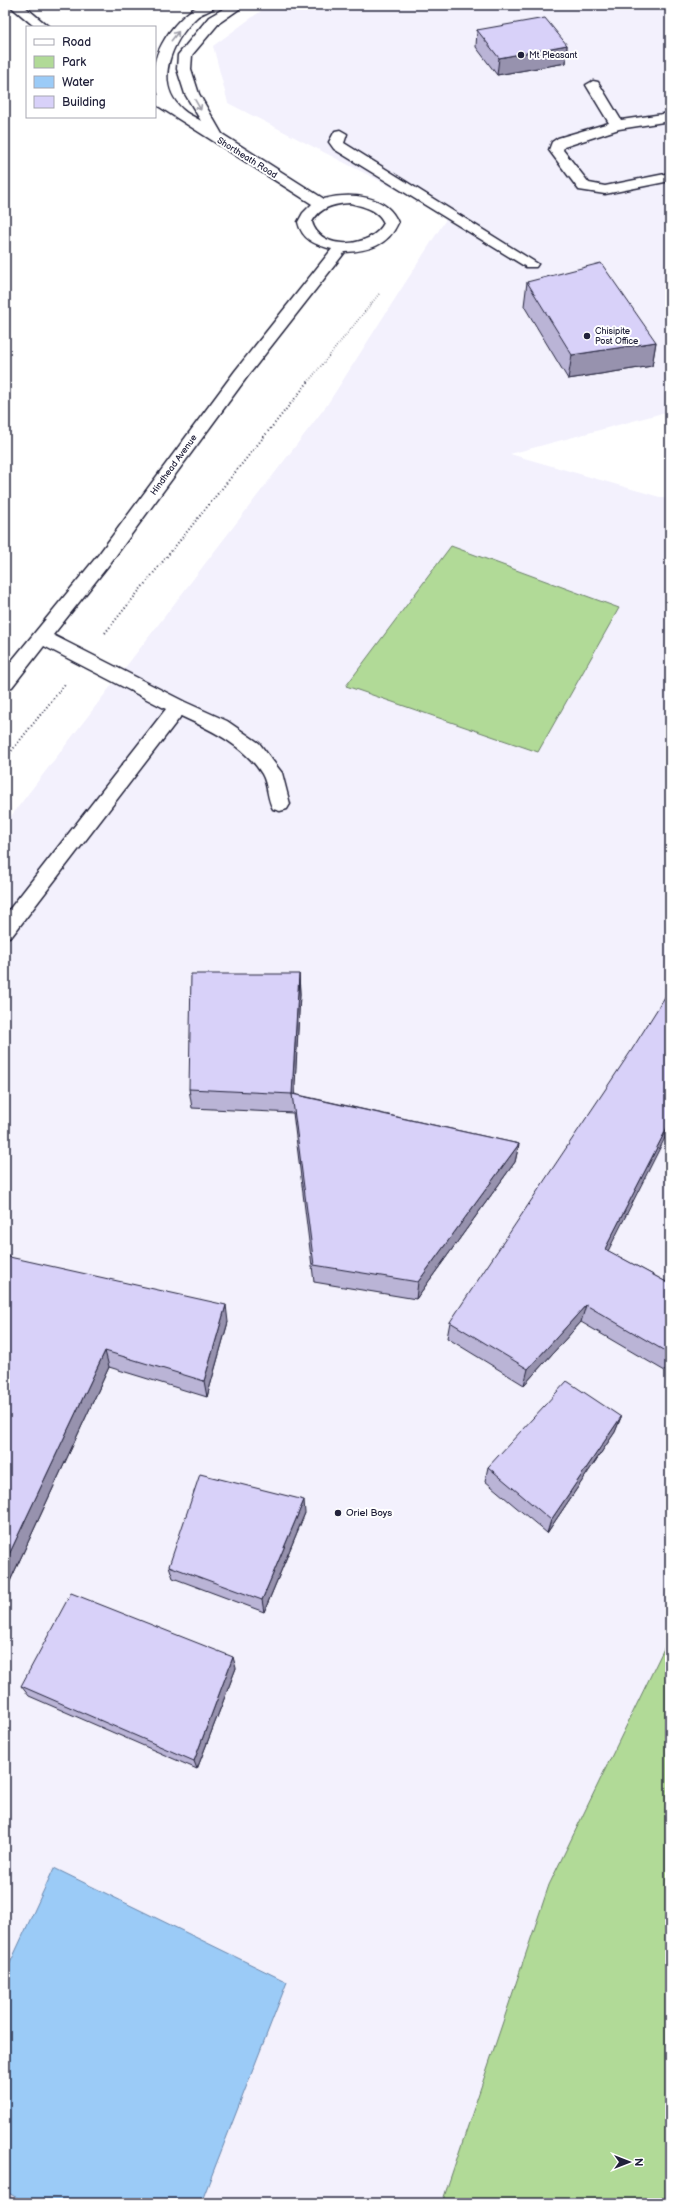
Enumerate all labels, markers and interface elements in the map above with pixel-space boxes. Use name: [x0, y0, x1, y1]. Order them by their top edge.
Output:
legend: [26, 26, 156, 118]
one-way arrow: [170, 31, 179, 42]
text: Road: [62, 35, 91, 50]
marker: Mt Pleasant: [516, 50, 526, 60]
place label: Mt Pleasant: [529, 50, 578, 61]
text: Park: [62, 55, 86, 70]
text: Water: [62, 75, 94, 90]
text: Building: [62, 95, 106, 110]
one-way arrow: [195, 99, 202, 111]
street label: Shortheath Road: [215, 135, 279, 181]
place label: Chisipite Post Office: [595, 326, 639, 347]
marker: Chisipite Post Office: [582, 331, 592, 341]
street label: Hindhead Avenue: [148, 432, 200, 497]
place label: Oriel Boys: [346, 1507, 392, 1519]
marker: Oriel Boys: [333, 1508, 343, 1518]
north arrow: [609, 2142, 649, 2182]
text: N: [632, 2158, 645, 2166]

